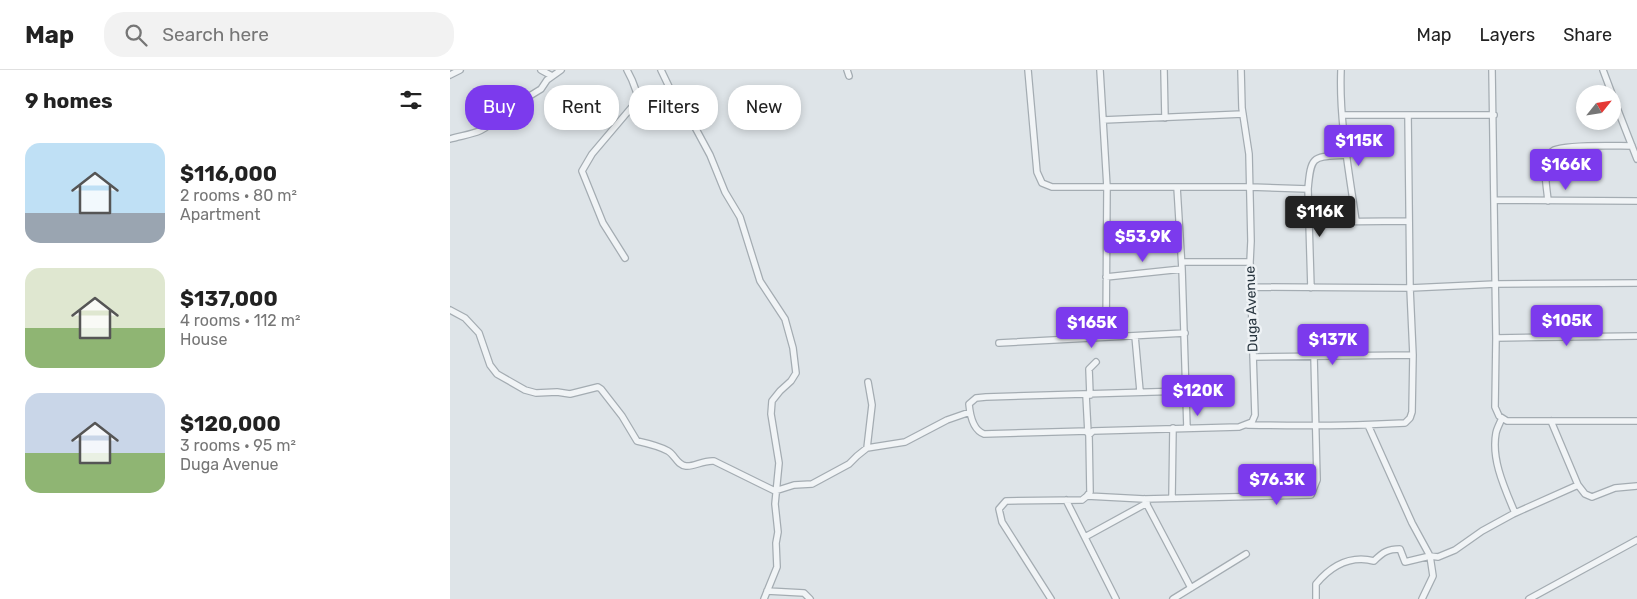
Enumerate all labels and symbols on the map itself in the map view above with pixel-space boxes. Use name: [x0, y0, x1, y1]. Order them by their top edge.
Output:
north arrow: [1576, 85, 1621, 130]
pin: $115K: [1324, 124, 1394, 167]
pin: $166K: [1531, 148, 1601, 191]
pin: $116K: [1285, 196, 1355, 238]
pin: $53.9K: [1102, 220, 1184, 263]
street label: Duga Avenue: [1241, 265, 1261, 352]
pin: $105K: [1532, 304, 1602, 347]
pin: $165K: [1057, 306, 1127, 349]
pin: $137K: [1298, 324, 1368, 366]
pin: $120K: [1163, 374, 1233, 417]
pin: $76.3K: [1236, 464, 1318, 506]

